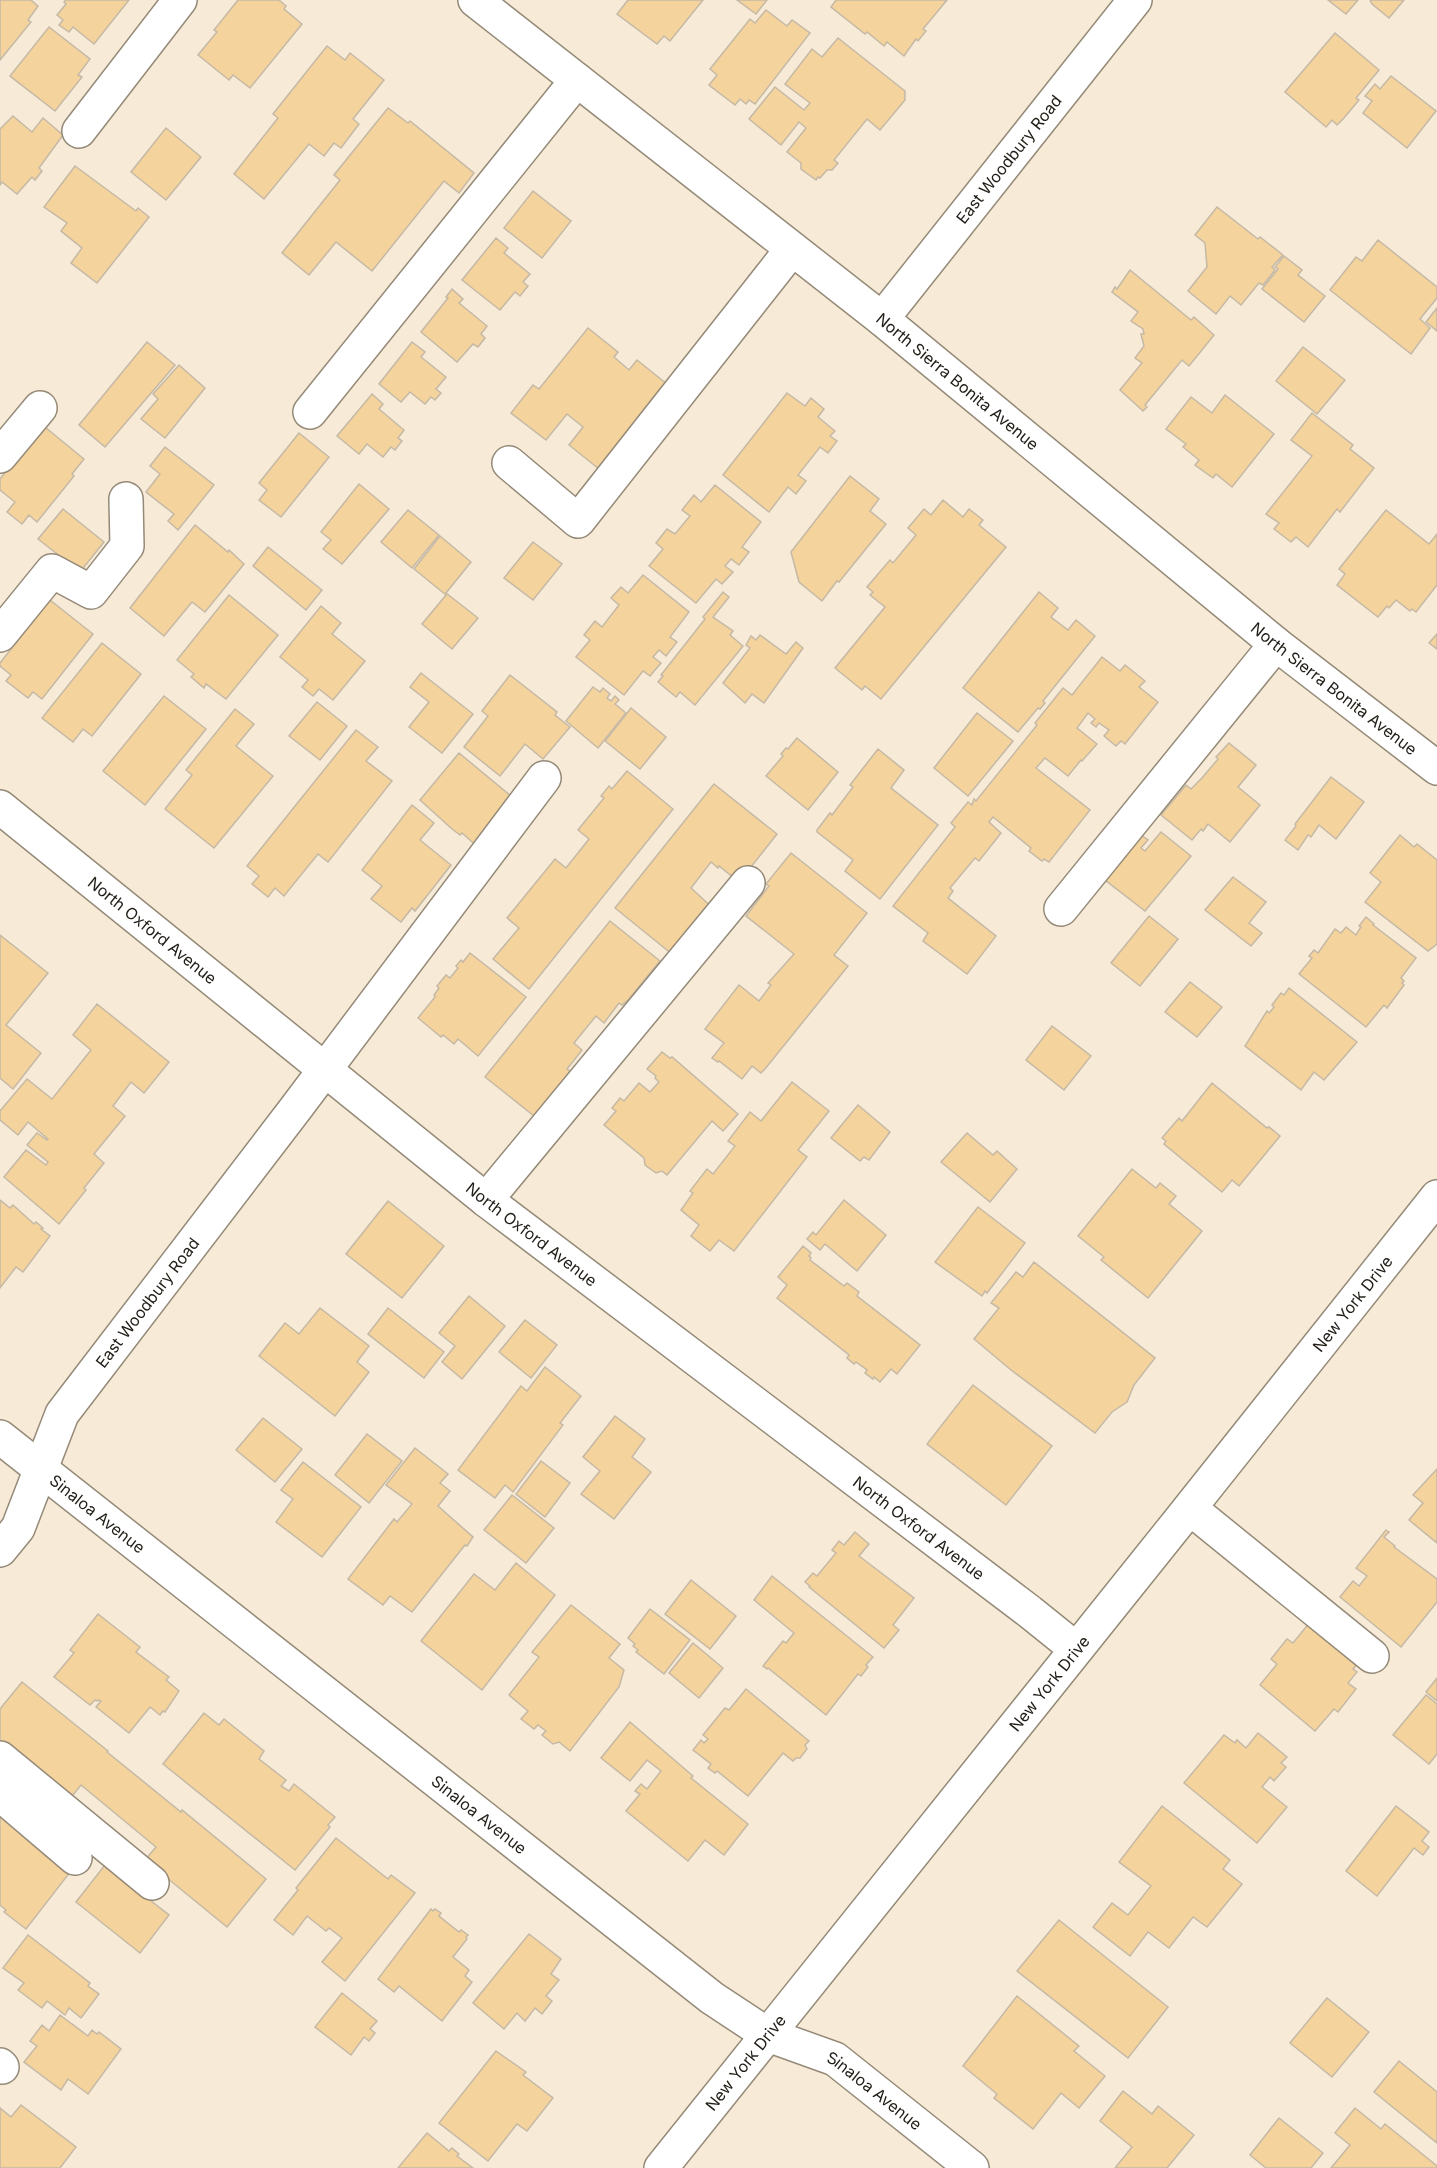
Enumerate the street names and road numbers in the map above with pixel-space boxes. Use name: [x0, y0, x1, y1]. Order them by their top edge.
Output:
street label: East Woodbury Road: [952, 91, 1066, 227]
street label: North Sierra Bonita Avenue: [872, 308, 1043, 454]
street label: North Sierra Bonita Avenue: [1247, 618, 1421, 759]
street label: North Oxford Avenue: [84, 872, 221, 988]
street label: North Oxford Avenue: [462, 1178, 601, 1291]
street label: East Woodbury Road: [91, 1234, 203, 1371]
street label: New York Drive: [1308, 1251, 1397, 1356]
street label: Sinaloa Avenue: [46, 1470, 149, 1557]
street label: North Oxford Avenue: [849, 1472, 989, 1584]
street label: New York Drive: [1005, 1631, 1094, 1735]
street label: Sinaloa Avenue: [427, 1771, 531, 1858]
street label: New York Drive: [701, 2011, 790, 2115]
street label: Sinaloa Avenue: [824, 2047, 926, 2134]

